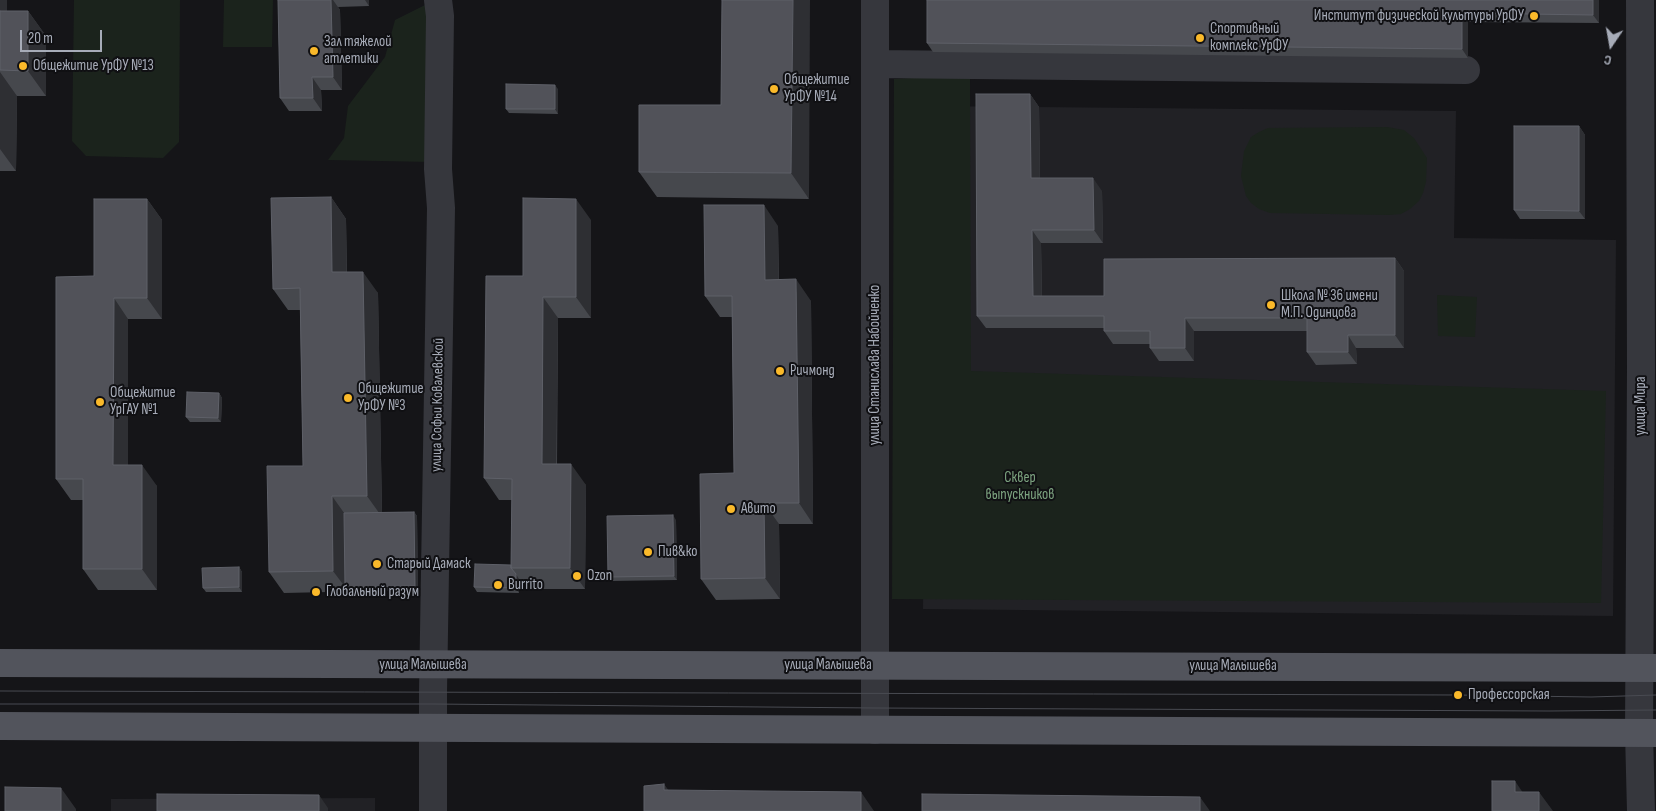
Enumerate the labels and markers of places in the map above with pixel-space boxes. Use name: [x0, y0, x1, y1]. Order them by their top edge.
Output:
place label: Институт физической культуры УрФУ: [1314, 7, 1524, 25]
marker: Институт физической культуры УрФУ: [1528, 10, 1540, 22]
place label: Спортивный комплекс УрФУ: [1210, 20, 1288, 55]
marker: Спортивный комплекс УрФУ: [1194, 32, 1206, 44]
place label: Зал тяжелой атлетики: [324, 33, 391, 68]
marker: Зал тяжелой атлетики: [308, 45, 320, 57]
place label: Общежитие УрФУ №13: [33, 57, 154, 75]
marker: Общежитие УрФУ №13: [17, 60, 29, 72]
place label: Общежитие УрФУ №14: [784, 71, 850, 106]
marker: Общежитие УрФУ №14: [768, 83, 780, 95]
place label: Школа № 36 имени М.П. Одинцова: [1281, 287, 1378, 322]
marker: Школа № 36 имени М.П. Одинцова: [1265, 299, 1277, 311]
place label: Ричмонд: [790, 362, 835, 380]
marker: Ричмонд: [774, 365, 786, 377]
place label: Общежитие УрФУ №3: [358, 380, 424, 415]
place label: Общежитие УрГАУ №1: [110, 384, 176, 419]
marker: Общежитие УрФУ №3: [342, 392, 354, 404]
marker: Общежитие УрГАУ №1: [94, 396, 106, 408]
place label: Авито: [741, 500, 776, 518]
marker: Авито: [725, 503, 737, 515]
place label: Пив&ко: [658, 543, 697, 561]
marker: Пив&ко: [642, 546, 654, 558]
place label: Старый Дамаск: [387, 555, 471, 573]
marker: Старый Дамаск: [371, 558, 383, 570]
place label: Ozon: [587, 567, 612, 585]
marker: Ozon: [571, 570, 583, 582]
place label: Burrito: [508, 576, 543, 594]
marker: Burrito: [492, 579, 504, 591]
place label: Глобальный разум: [326, 583, 419, 601]
marker: Глобальный разум: [310, 586, 322, 598]
place label: Профессорская: [1468, 686, 1550, 704]
marker: Профессорская: [1452, 689, 1464, 701]

